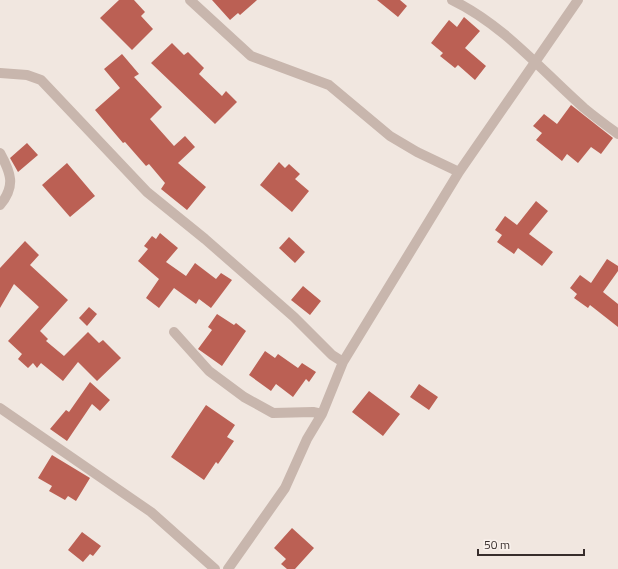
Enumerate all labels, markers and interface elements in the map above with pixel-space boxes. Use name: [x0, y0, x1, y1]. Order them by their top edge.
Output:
scale bar: [478, 531, 584, 557]
text: 50 m: [484, 535, 510, 554]

